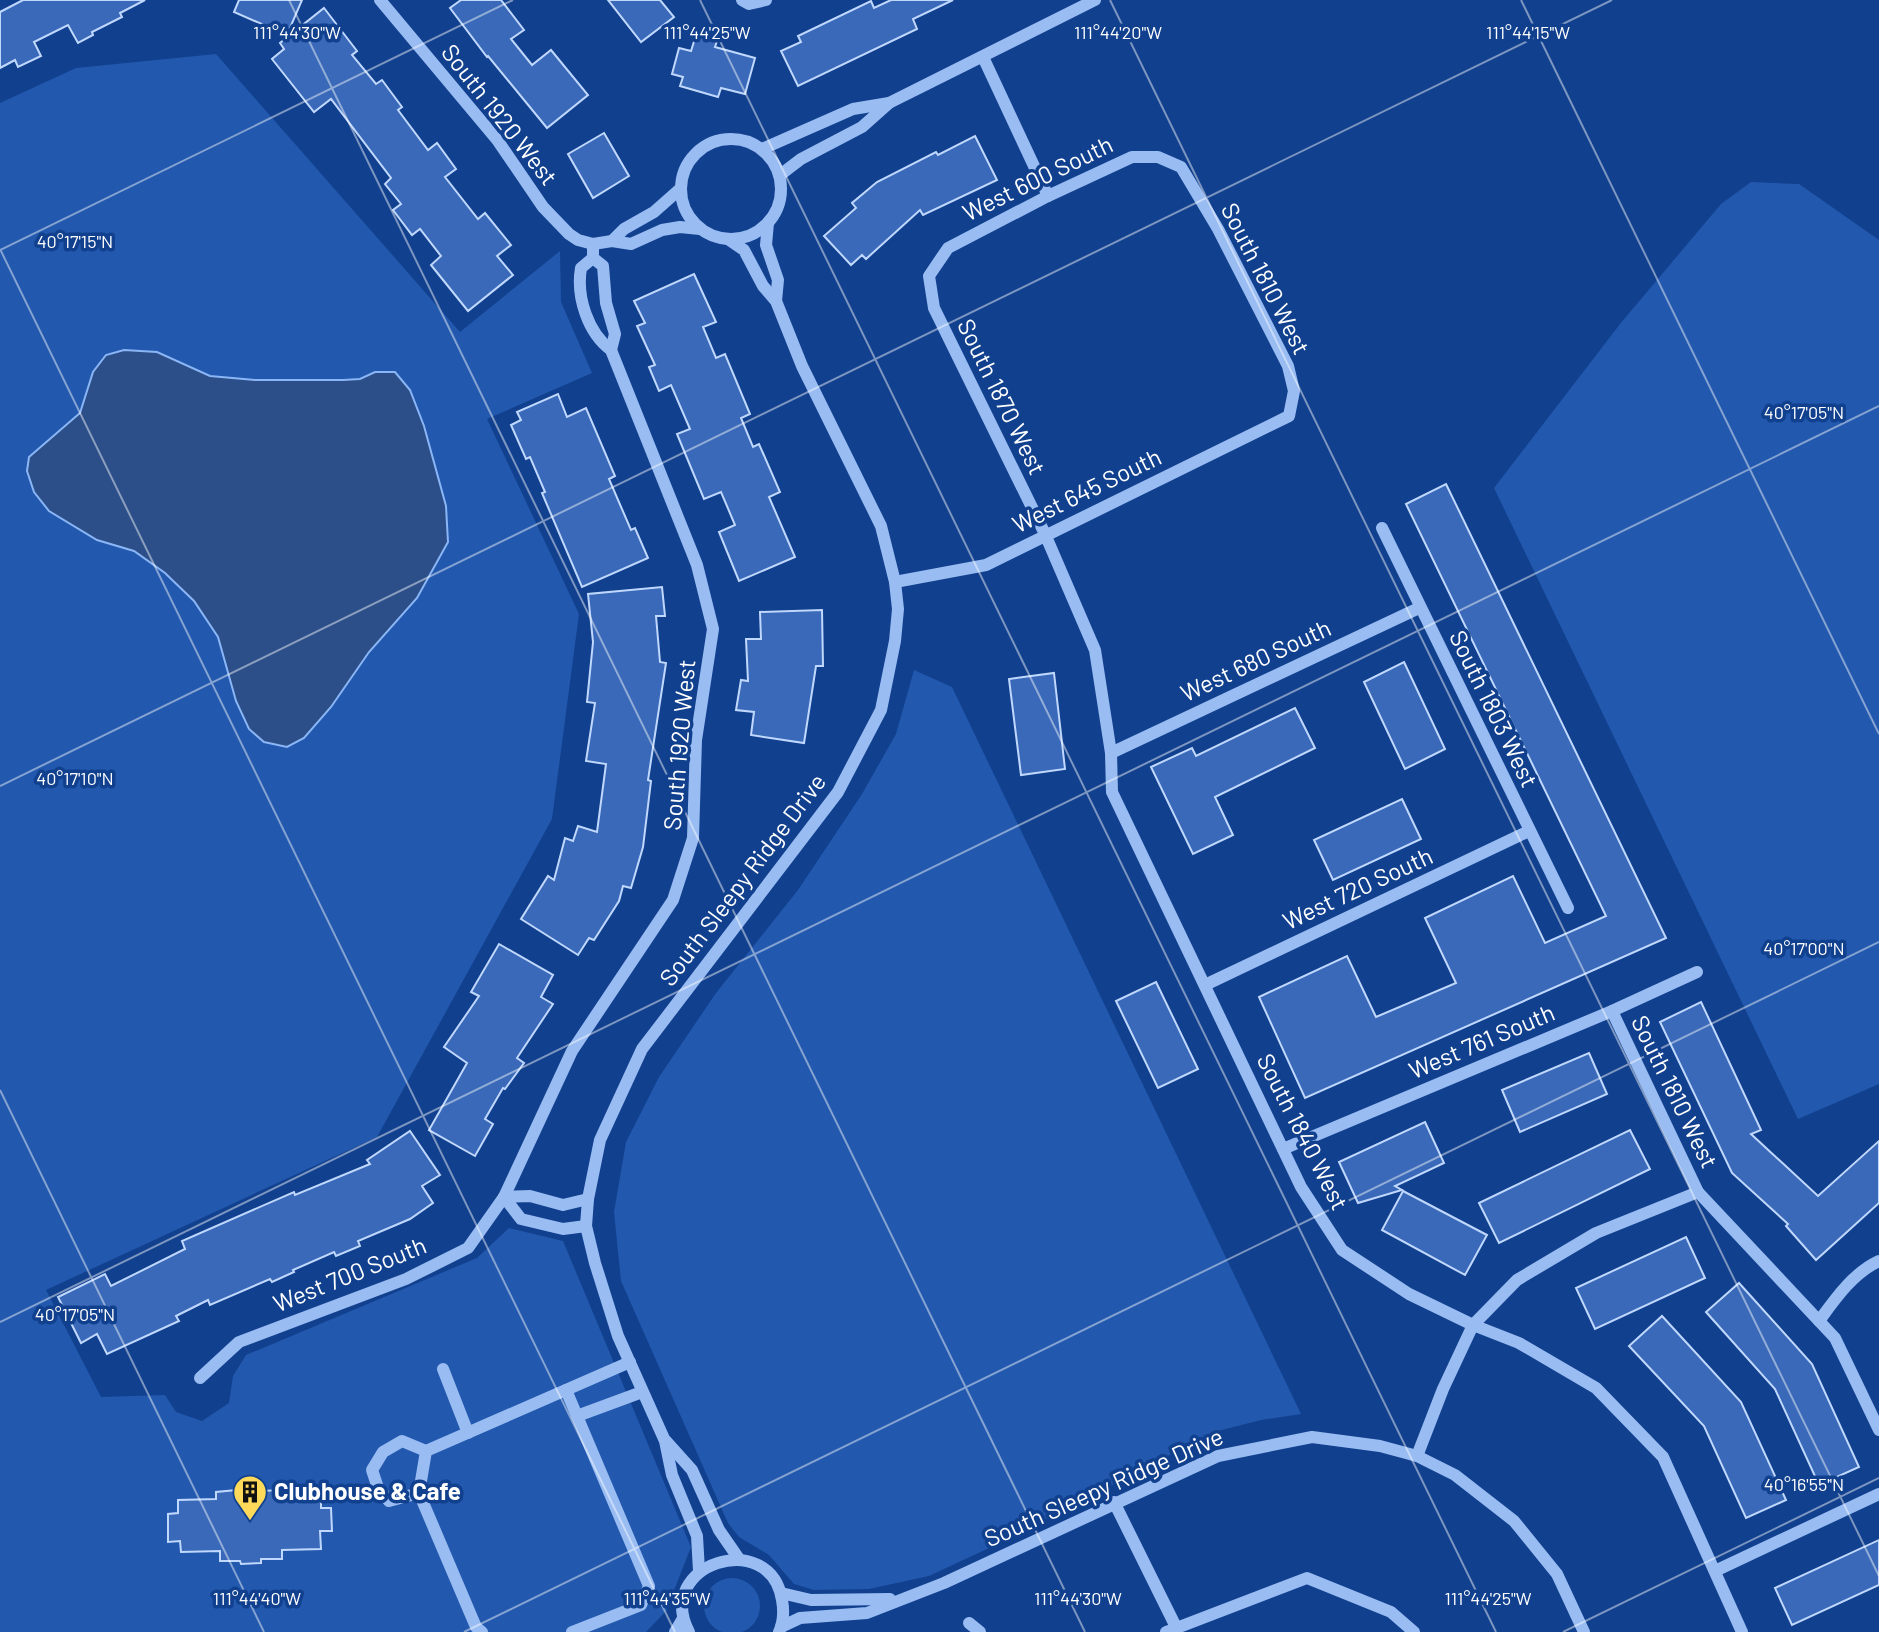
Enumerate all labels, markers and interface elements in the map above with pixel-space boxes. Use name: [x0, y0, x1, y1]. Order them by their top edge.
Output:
text: 111°44'30"W: [253, 21, 341, 43]
text: 111°44'25"W: [663, 21, 751, 43]
text: 111°44'20"W: [1074, 21, 1162, 43]
text: 111°44'15"W: [1486, 21, 1570, 43]
street label: South 1920 West: [436, 38, 564, 190]
street label: West 600 South: [958, 129, 1117, 227]
street label: South 1810 West: [1216, 198, 1317, 359]
text: 40°17'15"N: [37, 230, 113, 252]
street label: South 1870 West: [952, 314, 1053, 479]
text: 40°17'05"N: [1764, 401, 1844, 423]
street label: West 645 South: [1007, 441, 1165, 538]
street label: West 680 South: [1176, 612, 1335, 707]
street label: South 1803 West: [1444, 625, 1545, 791]
street label: South 1920 West: [657, 658, 700, 831]
text: 40°17'10"N: [36, 767, 114, 789]
street label: South Sleepy Ridge Drive: [653, 767, 831, 991]
street label: West 720 South: [1278, 840, 1437, 935]
text: 40°17'00"N: [1763, 937, 1845, 959]
street label: West 761 South: [1404, 997, 1559, 1084]
street label: South 1810 West: [1626, 1010, 1725, 1172]
street label: South 1840 West: [1251, 1048, 1355, 1214]
street label: West 700 South: [269, 1230, 430, 1317]
text: 40°17'05"N: [35, 1303, 115, 1325]
street label: South Sleepy Ridge Drive: [980, 1421, 1227, 1552]
building icon: Clubhouse & Cafe: [231, 1473, 269, 1522]
text: 40°16'55"N: [1764, 1473, 1844, 1495]
place label: Clubhouse & Cafe: [274, 1476, 461, 1505]
text: 111°44'40"W: [213, 1587, 301, 1609]
text: 111°44'35"W: [624, 1587, 711, 1609]
text: 111°44'30"W: [1034, 1587, 1122, 1609]
text: 111°44'25"W: [1444, 1587, 1532, 1609]

